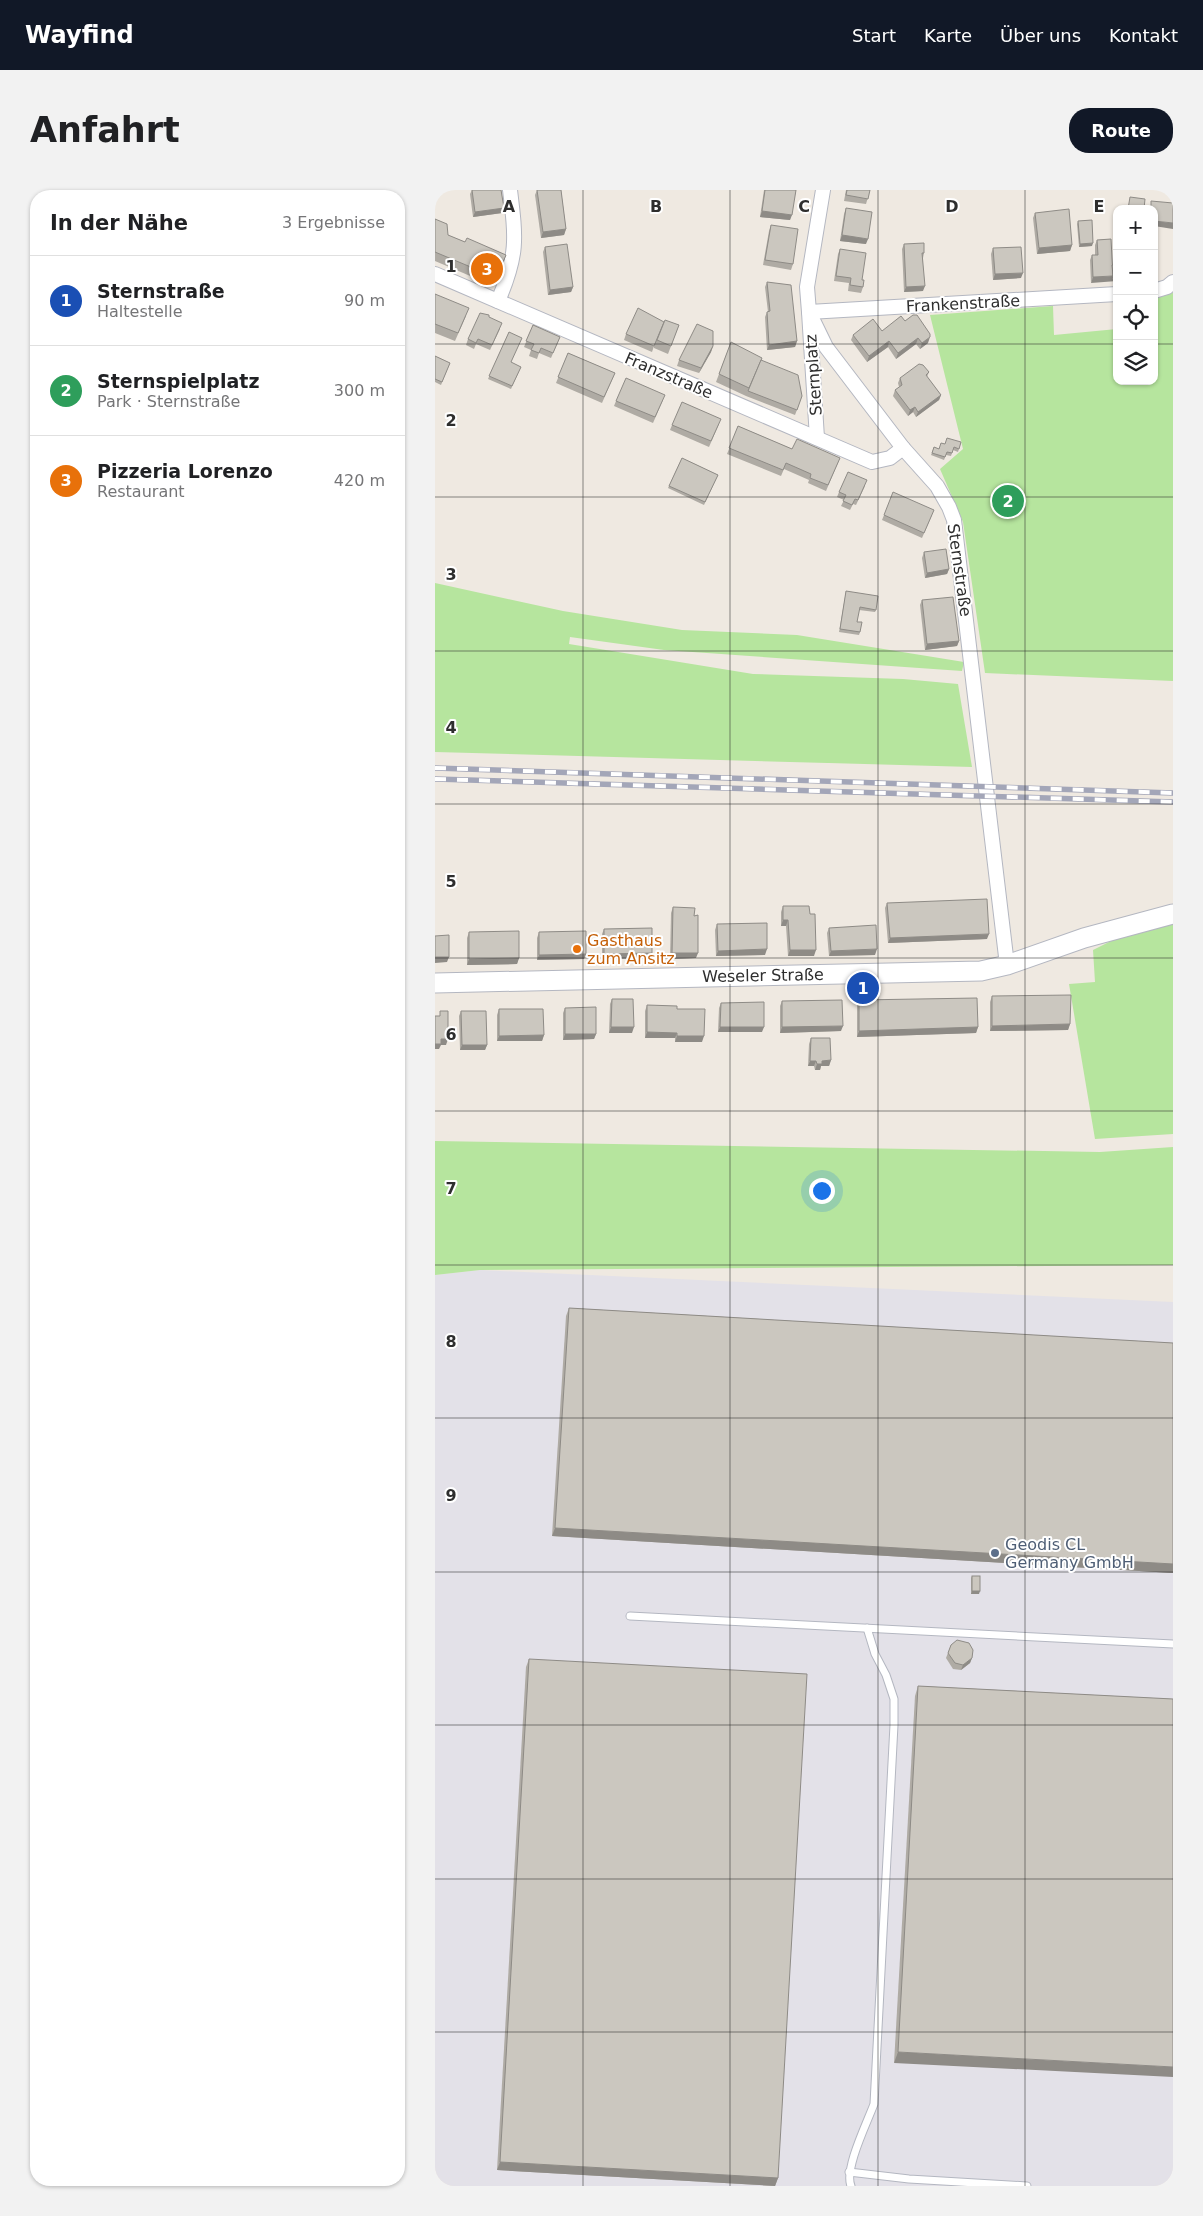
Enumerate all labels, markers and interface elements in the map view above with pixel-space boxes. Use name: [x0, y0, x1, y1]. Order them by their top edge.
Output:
text: Wayfind: [25, 21, 134, 49]
text: Start: [852, 25, 896, 46]
text: Karte: [924, 25, 972, 46]
text: Über uns: [1000, 25, 1081, 46]
text: Kontakt: [1109, 25, 1178, 46]
button: Route: [1069, 108, 1173, 153]
text: Anfahrt: [30, 110, 180, 150]
text: A: [503, 197, 516, 216]
text: B: [650, 197, 662, 216]
text: C: [798, 197, 810, 216]
text: D: [945, 197, 959, 216]
text: E: [1094, 197, 1104, 216]
map controls: [1113, 205, 1158, 385]
button: +: [1113, 205, 1158, 250]
text: In der Nähe: [50, 211, 188, 235]
text: 3 Ergebnisse: [282, 213, 385, 232]
pin: 3: [471, 250, 503, 288]
button: −: [1113, 250, 1158, 295]
text: 1: [445, 257, 457, 276]
text: Sternstraße: [97, 280, 225, 302]
text: 1: [60, 291, 72, 310]
text: 90 m: [344, 291, 385, 310]
street label: Frankenstraße: [906, 291, 1021, 316]
button: locate: [1113, 295, 1158, 340]
text: Haltestelle: [97, 302, 183, 321]
street label: Sternplatz: [801, 334, 826, 416]
button: layers: [1113, 340, 1158, 385]
street label: Franzstraße: [622, 348, 716, 403]
text: Sternspielplatz: [97, 370, 259, 392]
text: 2: [60, 381, 72, 400]
text: 300 m: [334, 381, 385, 400]
text: Park · Sternstraße: [97, 392, 240, 411]
text: 2: [445, 411, 457, 430]
text: Pizzeria Lorenzo: [97, 460, 273, 482]
text: 3: [60, 471, 72, 490]
text: 420 m: [334, 471, 385, 490]
text: Restaurant: [97, 482, 185, 501]
pin: 2: [992, 482, 1024, 520]
street label: Sternstraße: [944, 522, 975, 618]
text: 3: [445, 565, 457, 584]
text: 4: [445, 718, 457, 737]
text: 5: [445, 872, 457, 891]
place label: Gasthaus zum Ansitz: [587, 931, 675, 968]
marker: Gasthaus zum Ansitz: [571, 943, 583, 955]
street label: Weseler Straße: [702, 965, 824, 986]
pin: 1: [847, 969, 879, 1007]
text: 6: [445, 1025, 457, 1044]
your location: [809, 1178, 835, 1204]
text: 7: [445, 1179, 457, 1198]
text: 8: [445, 1332, 457, 1351]
text: 9: [445, 1486, 457, 1505]
place label: Geodis CL Germany GmbH: [1005, 1535, 1134, 1572]
marker: Geodis CL Germany GmbH: [989, 1547, 1001, 1559]

